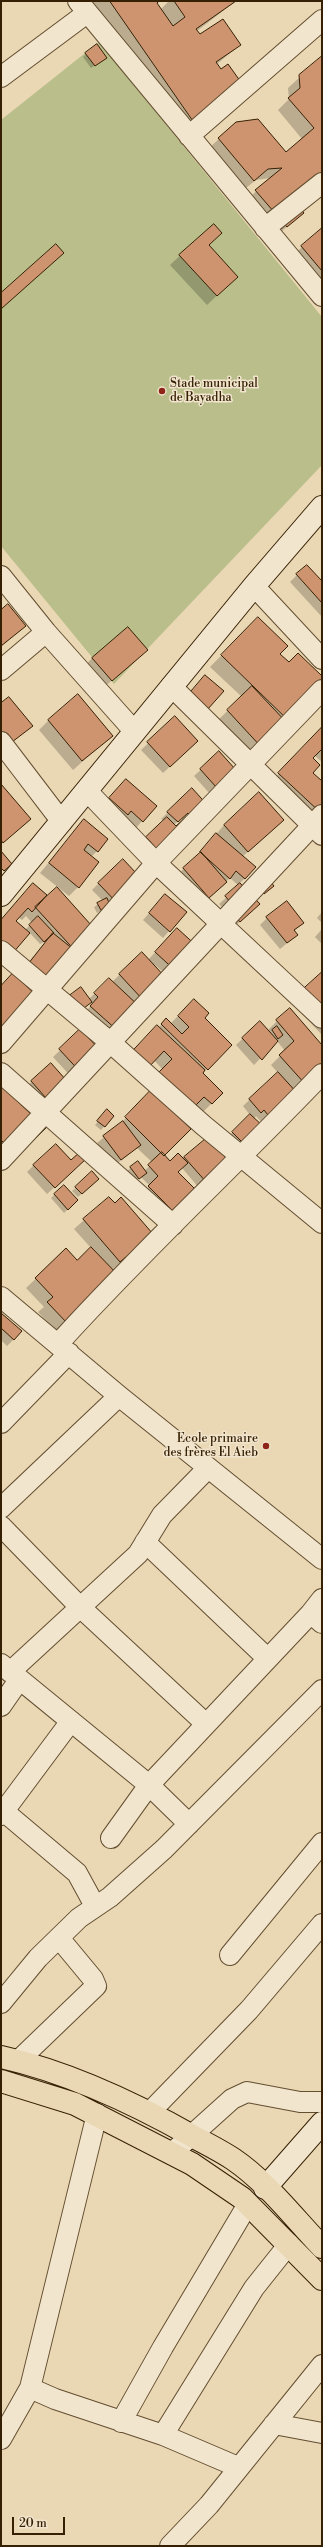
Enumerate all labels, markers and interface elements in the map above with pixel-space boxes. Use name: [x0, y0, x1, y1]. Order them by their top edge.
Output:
place label: Stade municipal de Bayadha: [170, 377, 258, 405]
marker: Stade municipal de Bayadha: [157, 386, 167, 396]
place label: Ecole primaire des frères El Aieb: [164, 1432, 258, 1460]
marker: Ecole primaire des frères El Aieb: [261, 1441, 271, 1451]
scale bar: [14, 2509, 67, 2535]
text: 20 m: [19, 2516, 47, 2531]

